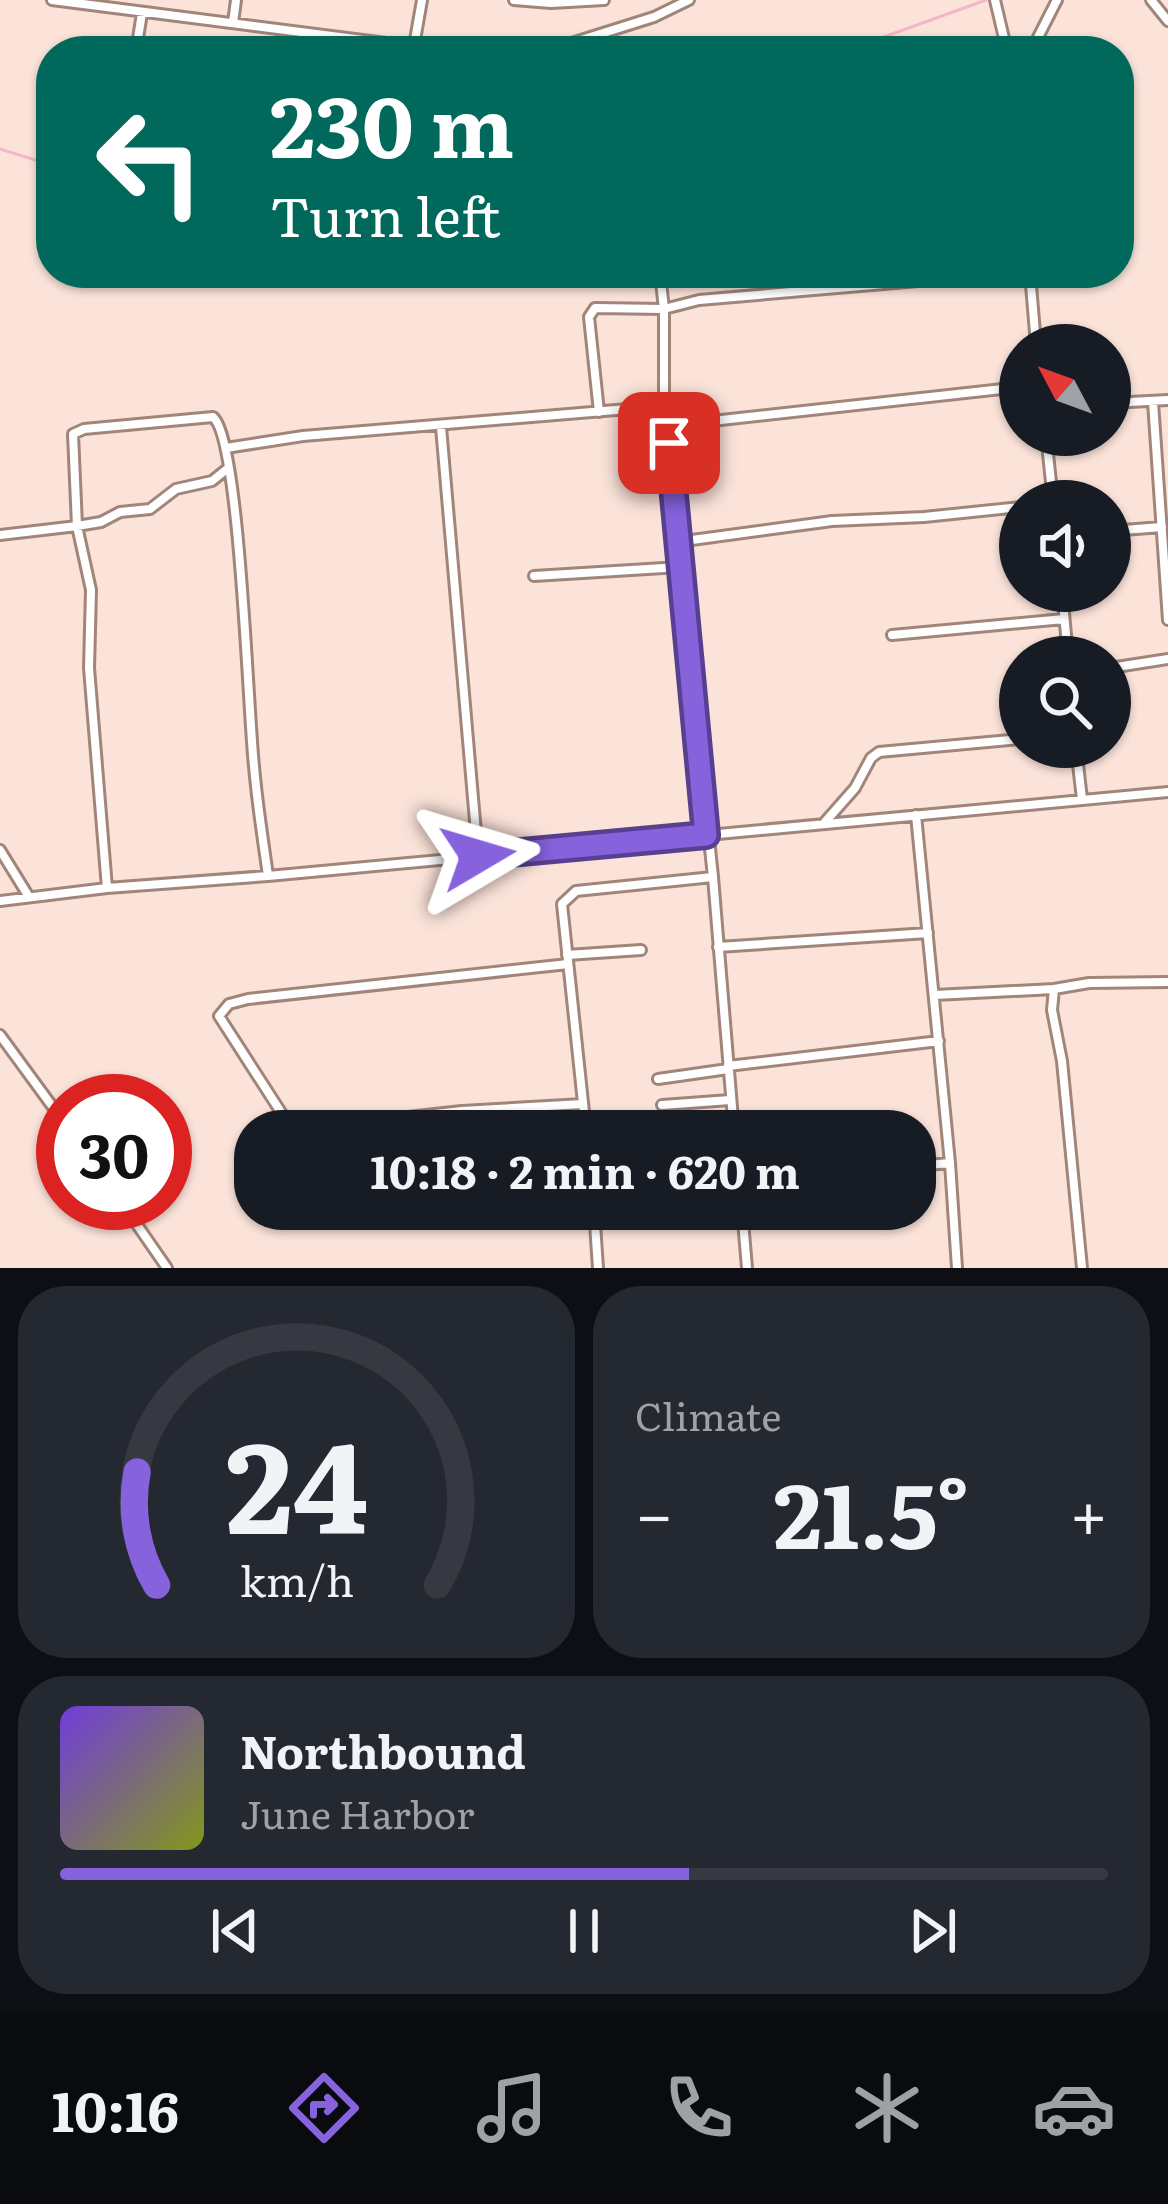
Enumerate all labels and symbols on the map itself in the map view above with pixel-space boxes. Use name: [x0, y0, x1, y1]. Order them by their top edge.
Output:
north arrow: [999, 324, 1131, 456]
pin: [618, 392, 720, 494]
position arrow: [415, 793, 541, 919]
speed limit sign: 30: [36, 1074, 192, 1230]

